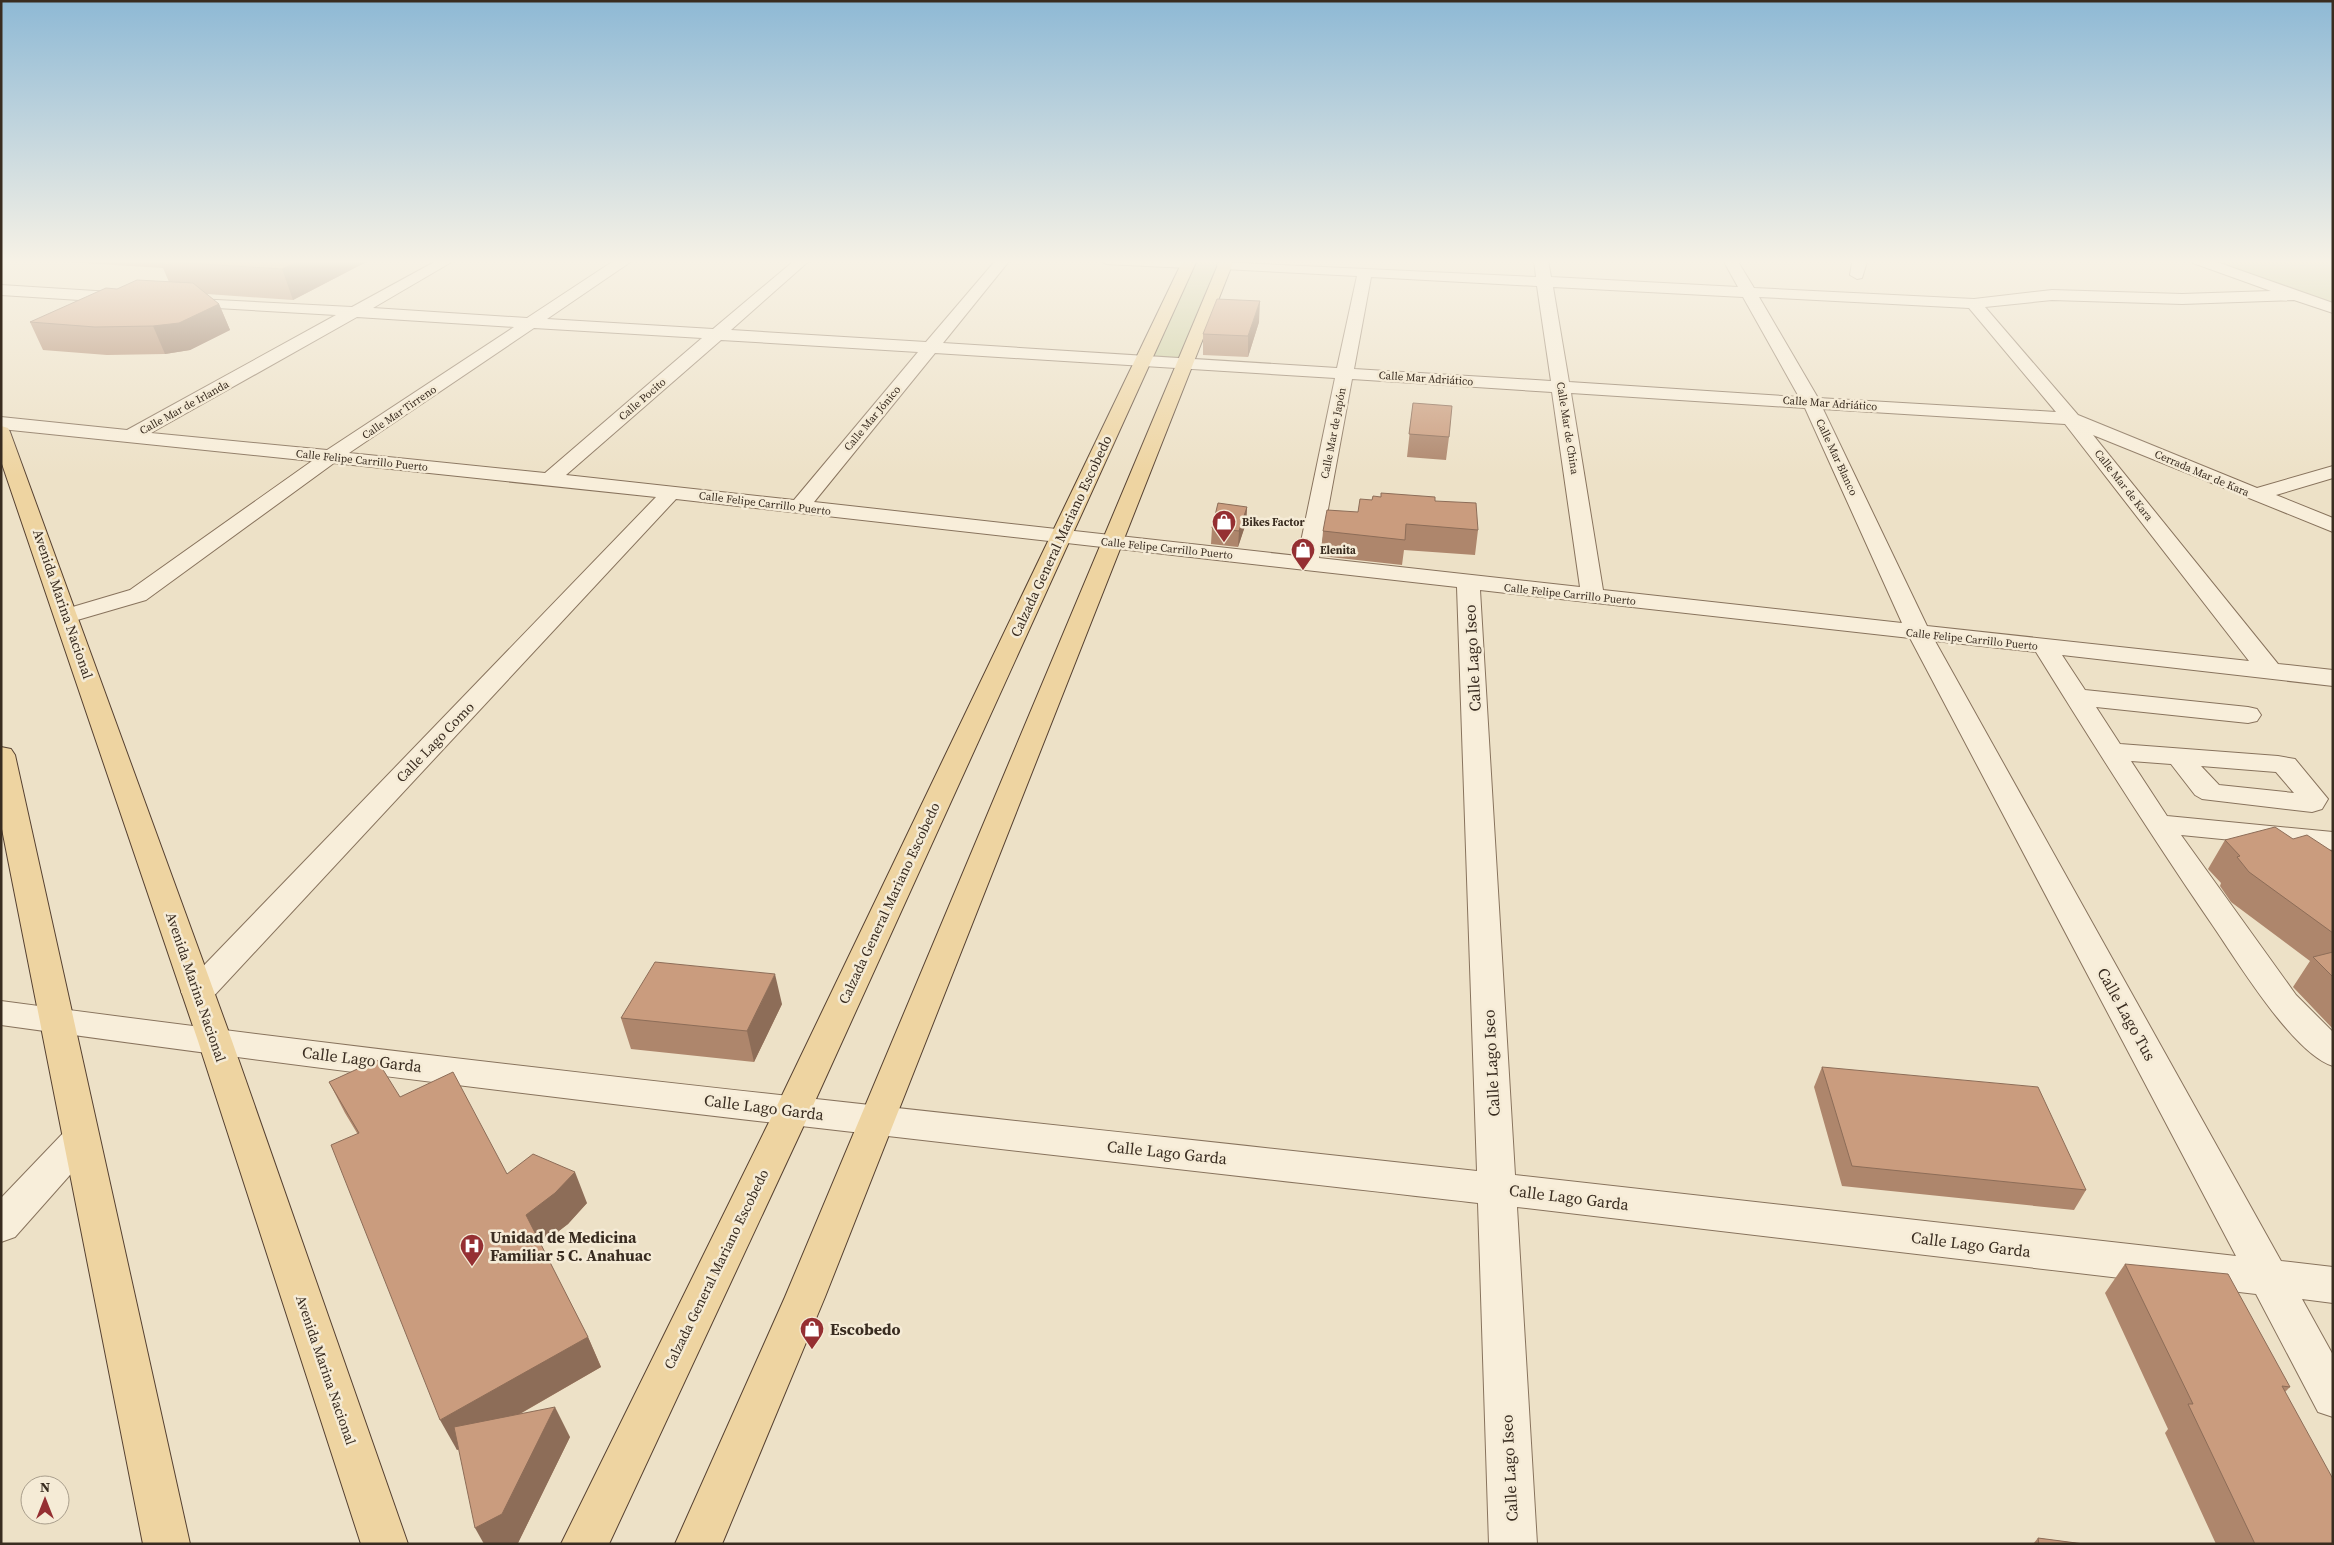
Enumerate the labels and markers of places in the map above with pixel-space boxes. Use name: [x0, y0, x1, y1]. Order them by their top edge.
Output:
shop icon: Bikes Factor: [1211, 509, 1237, 543]
place label: Bikes Factor: [1242, 515, 1305, 530]
shop icon: Elenita: [1290, 537, 1316, 571]
place label: Elenita: [1320, 543, 1356, 558]
place label: Unidad de Medicina Familiar 5 C. Anahuac: [490, 1226, 652, 1266]
hospital icon: Unidad de Medicina Familiar 5 C. Anahuac: [459, 1233, 485, 1267]
shop icon: Escobedo: [799, 1316, 825, 1350]
place label: Escobedo: [830, 1318, 901, 1340]

